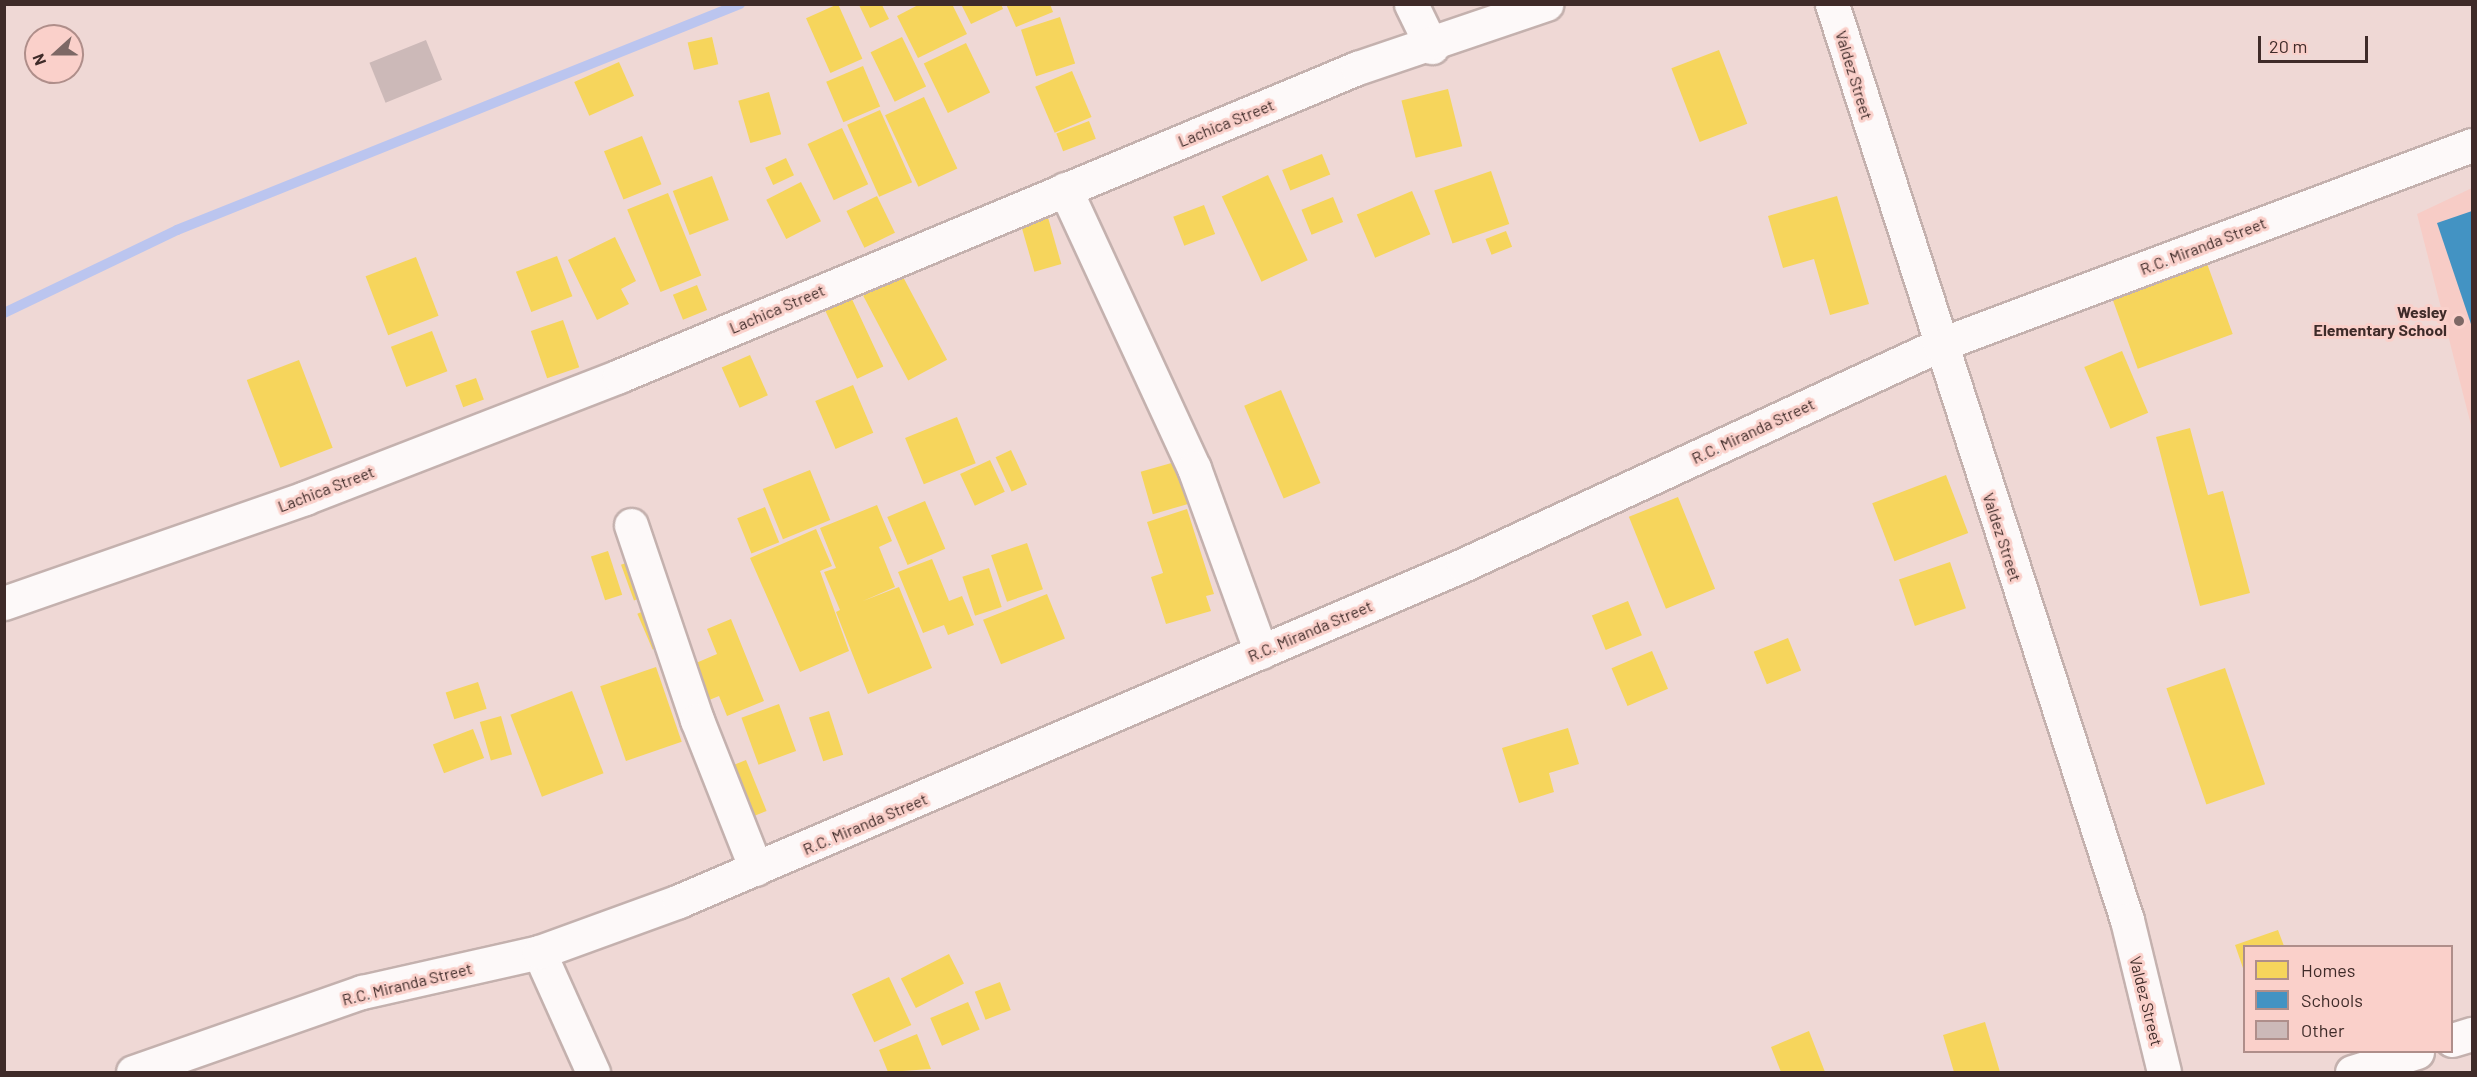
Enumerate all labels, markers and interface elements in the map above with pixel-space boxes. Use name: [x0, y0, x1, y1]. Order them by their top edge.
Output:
north arrow: [24, 24, 84, 84]
scale bar: [2261, 24, 2370, 62]
street label: Valdez Street: [1831, 28, 1877, 122]
text: 20 m: [2269, 35, 2307, 57]
text: N: [28, 52, 49, 68]
street label: Lachica Street: [1175, 95, 1277, 151]
street label: R.C. Miranda Street: [2137, 213, 2269, 279]
street label: Lachica Street: [726, 280, 828, 338]
place label: Wesley Elementary School: [2314, 302, 2447, 340]
marker: Wesley Elementary School: [2452, 314, 2466, 328]
street label: R.C. Miranda Street: [1689, 394, 1817, 468]
street label: Lachica Street: [275, 462, 377, 516]
street label: Valdez Street: [1979, 490, 2025, 584]
street label: R.C. Miranda Street: [1245, 596, 1375, 666]
street label: R.C. Miranda Street: [800, 789, 930, 859]
legend: [2243, 945, 2453, 1053]
street label: Valdez Street: [2126, 954, 2166, 1048]
street label: R.C. Miranda Street: [340, 959, 474, 1009]
text: Homes: [2301, 959, 2355, 981]
text: Schools: [2301, 989, 2363, 1011]
text: Other: [2301, 1019, 2344, 1041]

